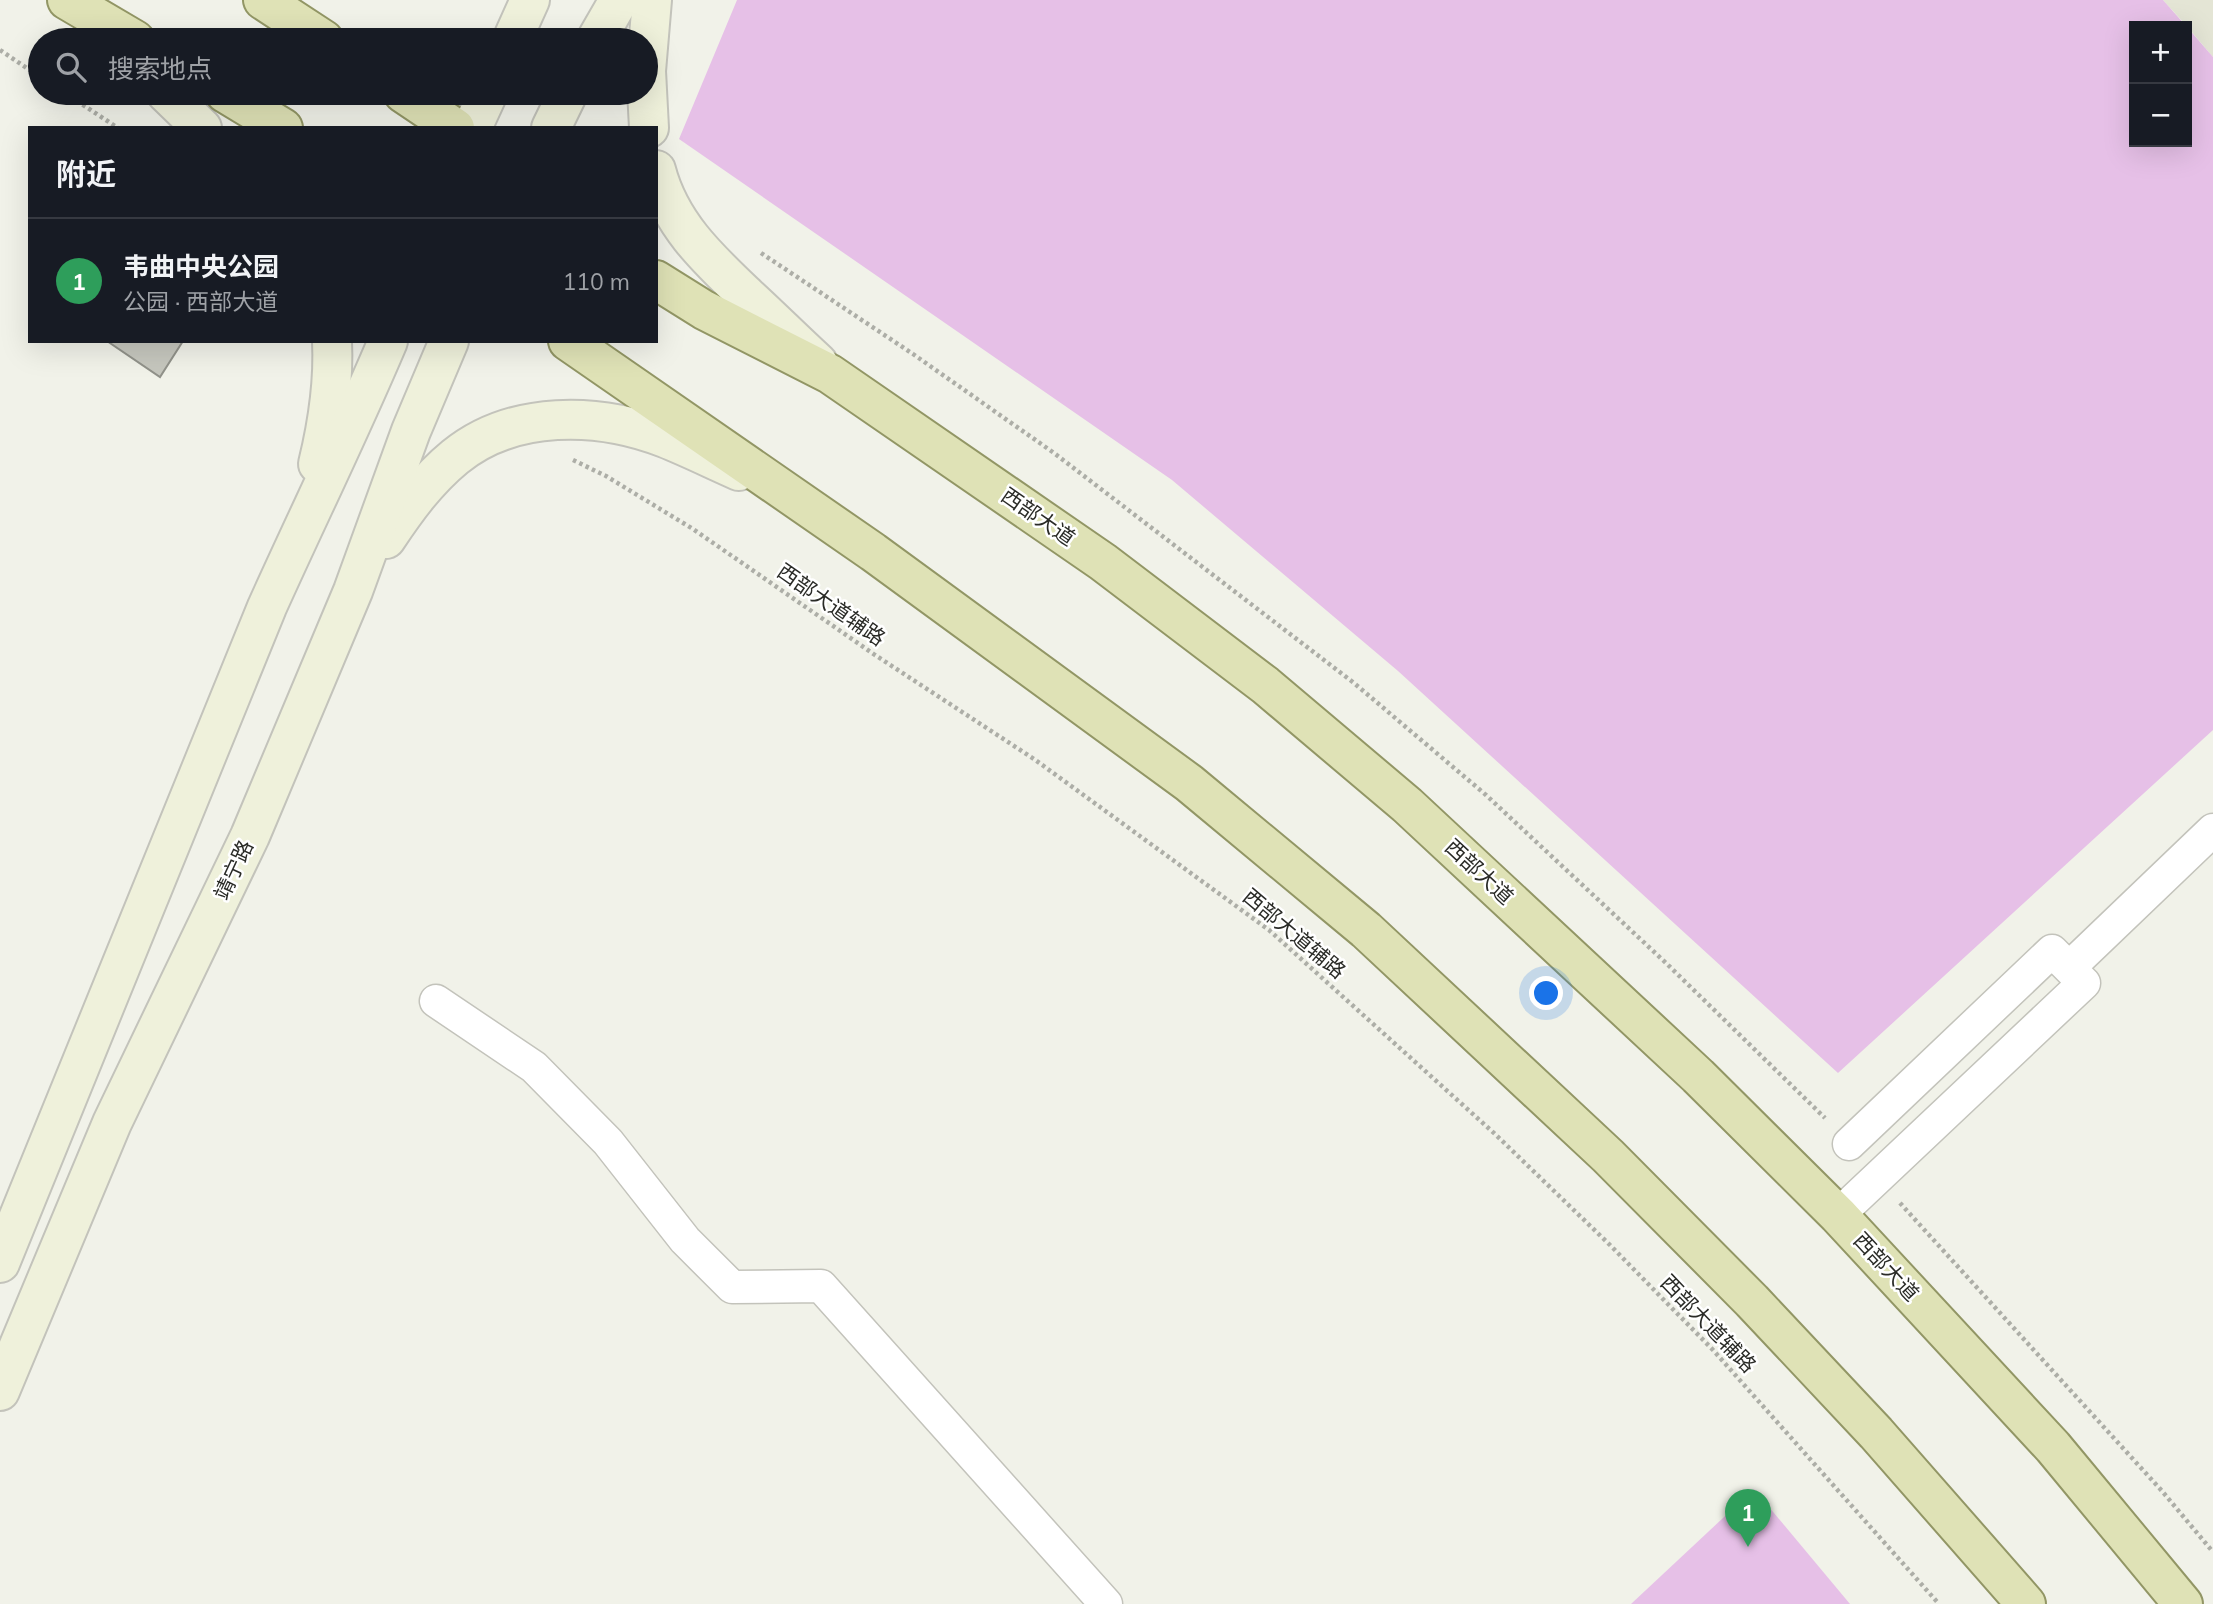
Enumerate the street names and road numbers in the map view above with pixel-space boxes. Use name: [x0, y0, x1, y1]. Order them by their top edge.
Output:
street label: 西部大道: [997, 481, 1080, 551]
street label: 西部大道辅路: [773, 557, 891, 651]
street label: 西部大道: [1440, 833, 1519, 909]
street label: 靖宁路: [208, 836, 258, 904]
street label: 西部大道辅路: [1238, 883, 1351, 984]
street label: 西部大道: [1849, 1227, 1925, 1306]
street label: 西部大道辅路: [1656, 1269, 1762, 1378]

